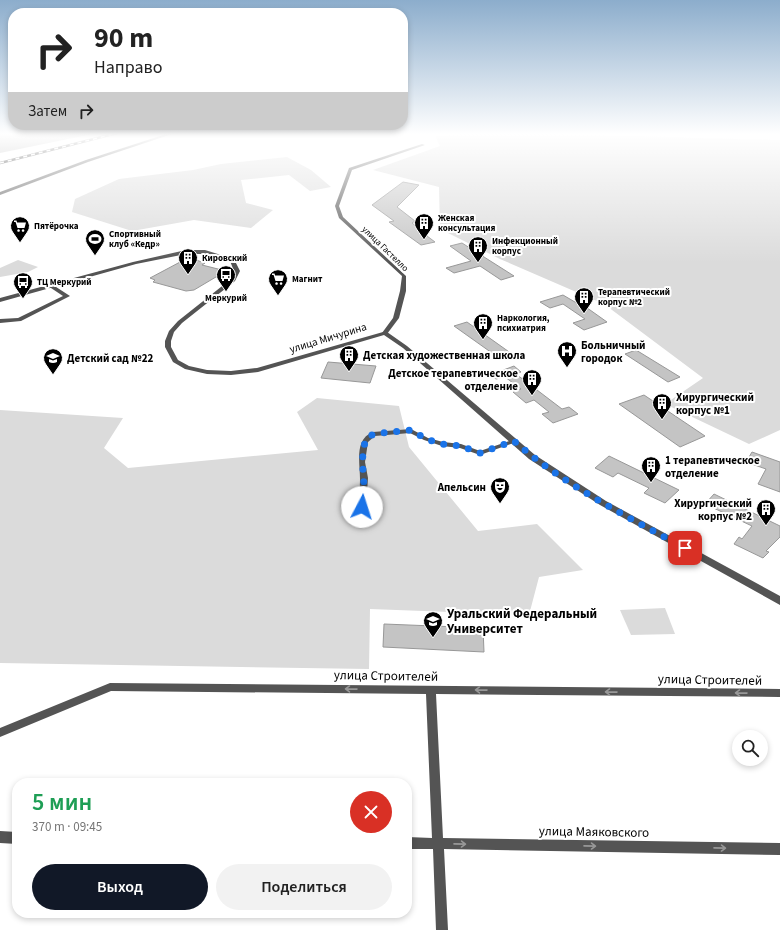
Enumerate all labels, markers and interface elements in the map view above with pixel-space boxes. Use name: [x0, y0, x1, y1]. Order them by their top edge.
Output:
text: 90 m: [94, 18, 153, 58]
icon: right: [28, 24, 80, 76]
text: Направо: [94, 55, 162, 80]
icon: right: [75, 100, 97, 122]
text: Затем: [28, 101, 67, 122]
building icon: Женская консультация: [413, 212, 435, 240]
place label: Женская консультация: [438, 212, 496, 235]
supermarket icon: Пятёрочка: [9, 215, 31, 243]
place label: Пятёрочка: [34, 220, 79, 233]
street label: улица Гастелло: [359, 223, 411, 275]
sports icon: Спортивный клуб «Кедр»: [84, 228, 106, 256]
place label: Спортивный клуб «Кедр»: [109, 228, 161, 251]
building icon: Инфекционный корпус: [467, 235, 489, 263]
place label: Инфекционный корпус: [492, 235, 558, 258]
building icon: Кировский: [177, 247, 199, 275]
place label: Кировский: [202, 252, 247, 265]
bus stop icon: Меркурий: [215, 264, 237, 292]
supermarket icon: Магнит: [267, 268, 289, 296]
bus stop icon: ТЦ Меркурий: [12, 271, 34, 299]
place label: Магнит: [292, 273, 323, 286]
place label: ТЦ Меркурий: [37, 276, 92, 289]
building icon: Терапевтический корпус №2: [573, 286, 595, 314]
place label: Терапевтический корпус №2: [598, 286, 670, 309]
place label: Меркурий: [205, 292, 247, 305]
building icon: Наркология, психиатрия: [472, 312, 494, 340]
place label: Наркология, психиатрия: [497, 312, 550, 335]
street label: улица Мичурина: [288, 319, 368, 357]
place label: Больничный городок: [581, 338, 646, 366]
hospital icon: Больничный городок: [556, 340, 578, 368]
building icon: Детская художественная школа: [338, 344, 360, 372]
school or university icon: Детский сад №22: [42, 347, 64, 375]
place label: Детская художественная школа: [363, 348, 525, 363]
place label: Детский сад №22: [67, 351, 153, 366]
place label: Детское терапевтическое отделение: [388, 366, 518, 394]
building icon: Детское терапевтическое отделение: [521, 368, 543, 396]
place label: Хирургический корпус №1: [676, 390, 754, 418]
building icon: Хирургический корпус №1: [651, 392, 673, 420]
place label: 1 терапевтическое отделение: [665, 453, 760, 481]
building icon: 1 терапевтическое отделение: [640, 455, 662, 483]
theatre icon: Апельсин: [489, 476, 511, 504]
place label: Апельсин: [437, 480, 486, 495]
position arrow: [341, 486, 383, 528]
place label: Хирургический корпус №2: [674, 496, 752, 524]
building icon: Хирургический корпус №2: [755, 498, 777, 526]
pin: [668, 531, 702, 565]
icon: arrive: [674, 537, 696, 559]
place label: Уральский Федеральный Университет: [447, 605, 597, 638]
school or university icon: Уральский Федеральный Университет: [422, 610, 444, 638]
street label: улица Строителей: [334, 666, 438, 686]
street label: улица Строителей: [658, 670, 762, 690]
one-way arrow: [345, 685, 358, 693]
one-way arrow: [475, 686, 488, 694]
one-way arrow: [605, 688, 618, 696]
one-way arrow: [735, 689, 748, 697]
map controls: [732, 730, 768, 766]
button: search: [732, 730, 768, 766]
text: 5 мин: [32, 785, 92, 820]
button: close: [350, 791, 392, 833]
text: 370 m · 09:45: [32, 818, 102, 836]
street label: улица Маяковского: [539, 822, 649, 842]
one-way arrow: [453, 840, 466, 848]
one-way arrow: [583, 842, 596, 850]
one-way arrow: [713, 844, 726, 852]
button: Выход: [32, 864, 208, 910]
button: Поделиться: [216, 864, 392, 910]

